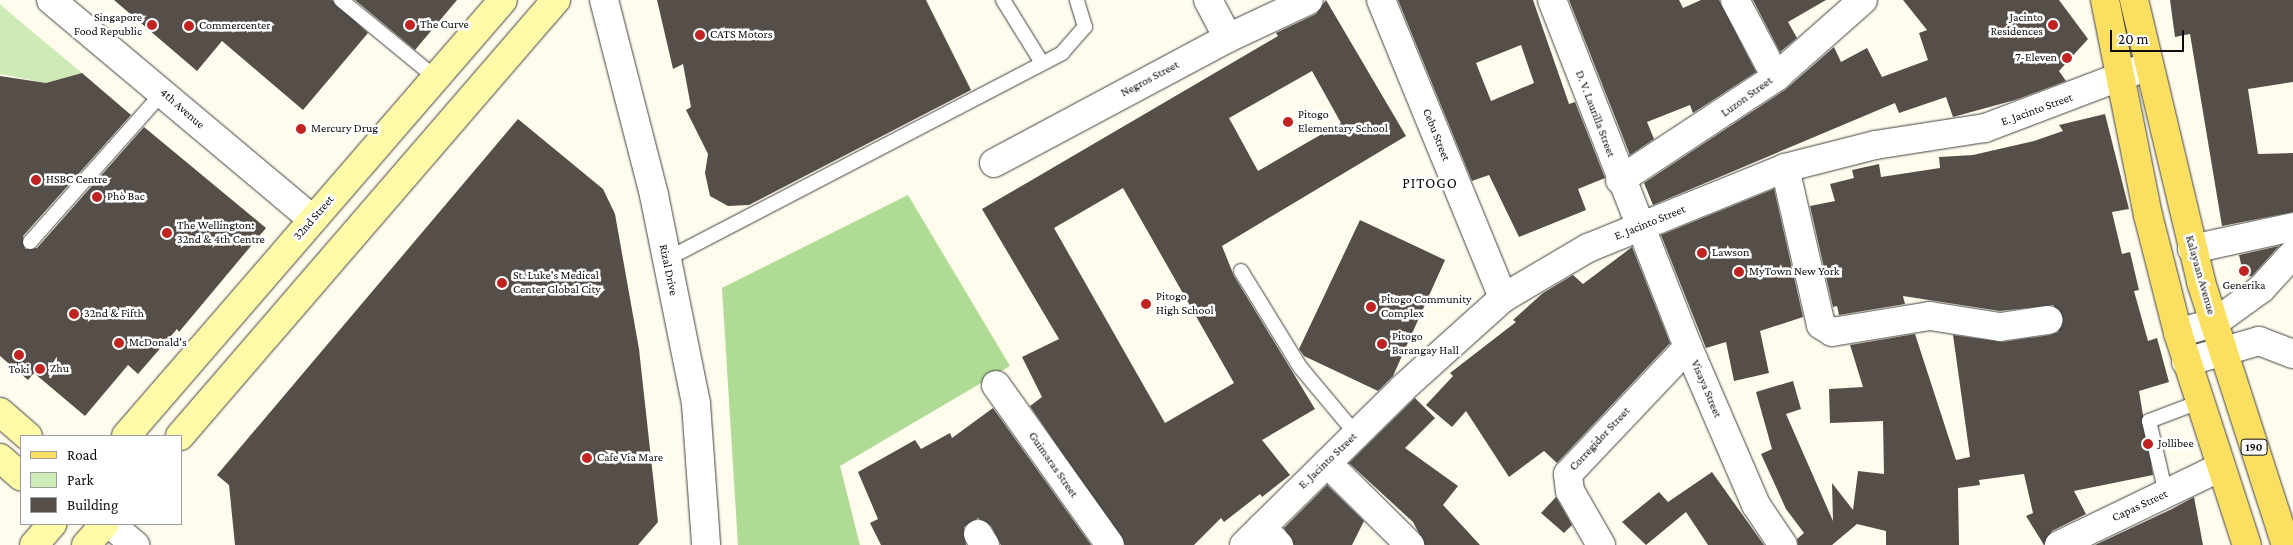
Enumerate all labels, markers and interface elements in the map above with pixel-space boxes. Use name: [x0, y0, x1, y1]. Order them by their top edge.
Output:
place label: Singapore Food Republic: [74, 11, 142, 39]
place label: Jacinto Residences: [1990, 11, 2043, 39]
place label: The Curve: [420, 18, 469, 32]
marker: Singapore Food Republic: [146, 19, 158, 31]
place label: Commercenter: [199, 19, 271, 33]
marker: The Curve: [404, 19, 416, 31]
marker: Jacinto Residences: [2047, 19, 2059, 31]
marker: Commercenter: [183, 20, 195, 32]
scale bar: [2113, 20, 2187, 52]
place label: CATS Motors: [710, 28, 772, 42]
marker: CATS Motors: [694, 29, 706, 41]
text: 20 m: [2118, 31, 2149, 47]
place label: 7-Eleven: [2015, 51, 2057, 65]
marker: 7-Eleven: [2061, 52, 2073, 64]
street label: Negros Street: [1118, 58, 1182, 100]
street label: D. V. Laurilla Street: [1572, 69, 1618, 159]
street label: Luzon Street: [1718, 74, 1776, 120]
street label: 4th Avenue: [157, 86, 207, 132]
street label: E. Jacinto Street: [1999, 90, 2075, 130]
street label: Cebu Street: [1419, 107, 1453, 163]
place label: Pitogo Elementary School: [1298, 108, 1388, 136]
marker: Pitogo Elementary School: [1282, 116, 1294, 128]
place label: Mercury Drug: [311, 122, 378, 136]
marker: Mercury Drug: [295, 123, 307, 135]
place label: HSBC Centre: [46, 173, 107, 187]
marker: HSBC Centre: [30, 174, 42, 186]
district label: PITOGO: [1401, 175, 1459, 193]
place label: Phò Bac: [107, 190, 145, 204]
marker: Phò Bac: [91, 191, 103, 203]
street label: 32nd Street: [291, 193, 337, 243]
street label: E. Jacinto Street: [1612, 202, 1688, 244]
place label: The Wellington: 32nd & 4th Centre: [177, 219, 265, 247]
marker: The Wellington: 32nd & 4th Centre: [161, 227, 173, 239]
street label: Kalayaan Avenue: [2182, 234, 2218, 316]
street label: Rizal Drive: [656, 243, 680, 297]
place label: Lawson: [1712, 246, 1749, 260]
marker: Lawson: [1696, 247, 1708, 259]
place label: MyTown New York: [1749, 265, 1840, 279]
marker: Generika: [2238, 265, 2250, 277]
marker: MyTown New York: [1733, 266, 1745, 278]
place label: St. Luke's Medical Center Global City: [513, 269, 601, 297]
marker: St. Luke's Medical Center Global City: [495, 276, 509, 290]
place label: Generika: [2222, 279, 2266, 293]
place label: Pitogo High School: [1156, 290, 1214, 318]
place label: Pitogo Community Complex: [1381, 293, 1472, 321]
marker: Pitogo High School: [1140, 298, 1152, 310]
marker: Pitogo Community Complex: [1365, 301, 1377, 313]
place label: 32nd & Fifth: [84, 307, 144, 321]
marker: 32nd & Fifth: [68, 308, 80, 320]
place label: Pitogo Barangay Hall: [1392, 330, 1459, 358]
place label: McDonald's: [129, 336, 187, 350]
marker: McDonald's: [113, 337, 125, 349]
marker: Pitogo Barangay Hall: [1376, 338, 1388, 350]
marker: Toki: [13, 349, 25, 361]
street label: Visaya Street: [1687, 358, 1725, 420]
place label: Zhu: [50, 362, 69, 376]
place label: Toki: [9, 363, 29, 377]
marker: Zhu: [34, 363, 46, 375]
street label: Corregidor Street: [1567, 404, 1633, 474]
street label: Guimaras Street: [1025, 429, 1081, 501]
street label: E. Jacinto Street: [1296, 430, 1360, 492]
legend: [20, 435, 182, 525]
place label: Jollibee: [2158, 437, 2194, 451]
marker: Jollibee: [2142, 438, 2154, 450]
road number: 190: [2240, 438, 2268, 456]
text: Road: [67, 447, 97, 463]
place label: Cafe Via Mare: [597, 451, 663, 465]
marker: Cafe Via Mare: [581, 452, 593, 464]
text: Park: [67, 472, 94, 488]
street label: Capas Street: [2110, 487, 2170, 525]
text: Building: [67, 497, 118, 513]

